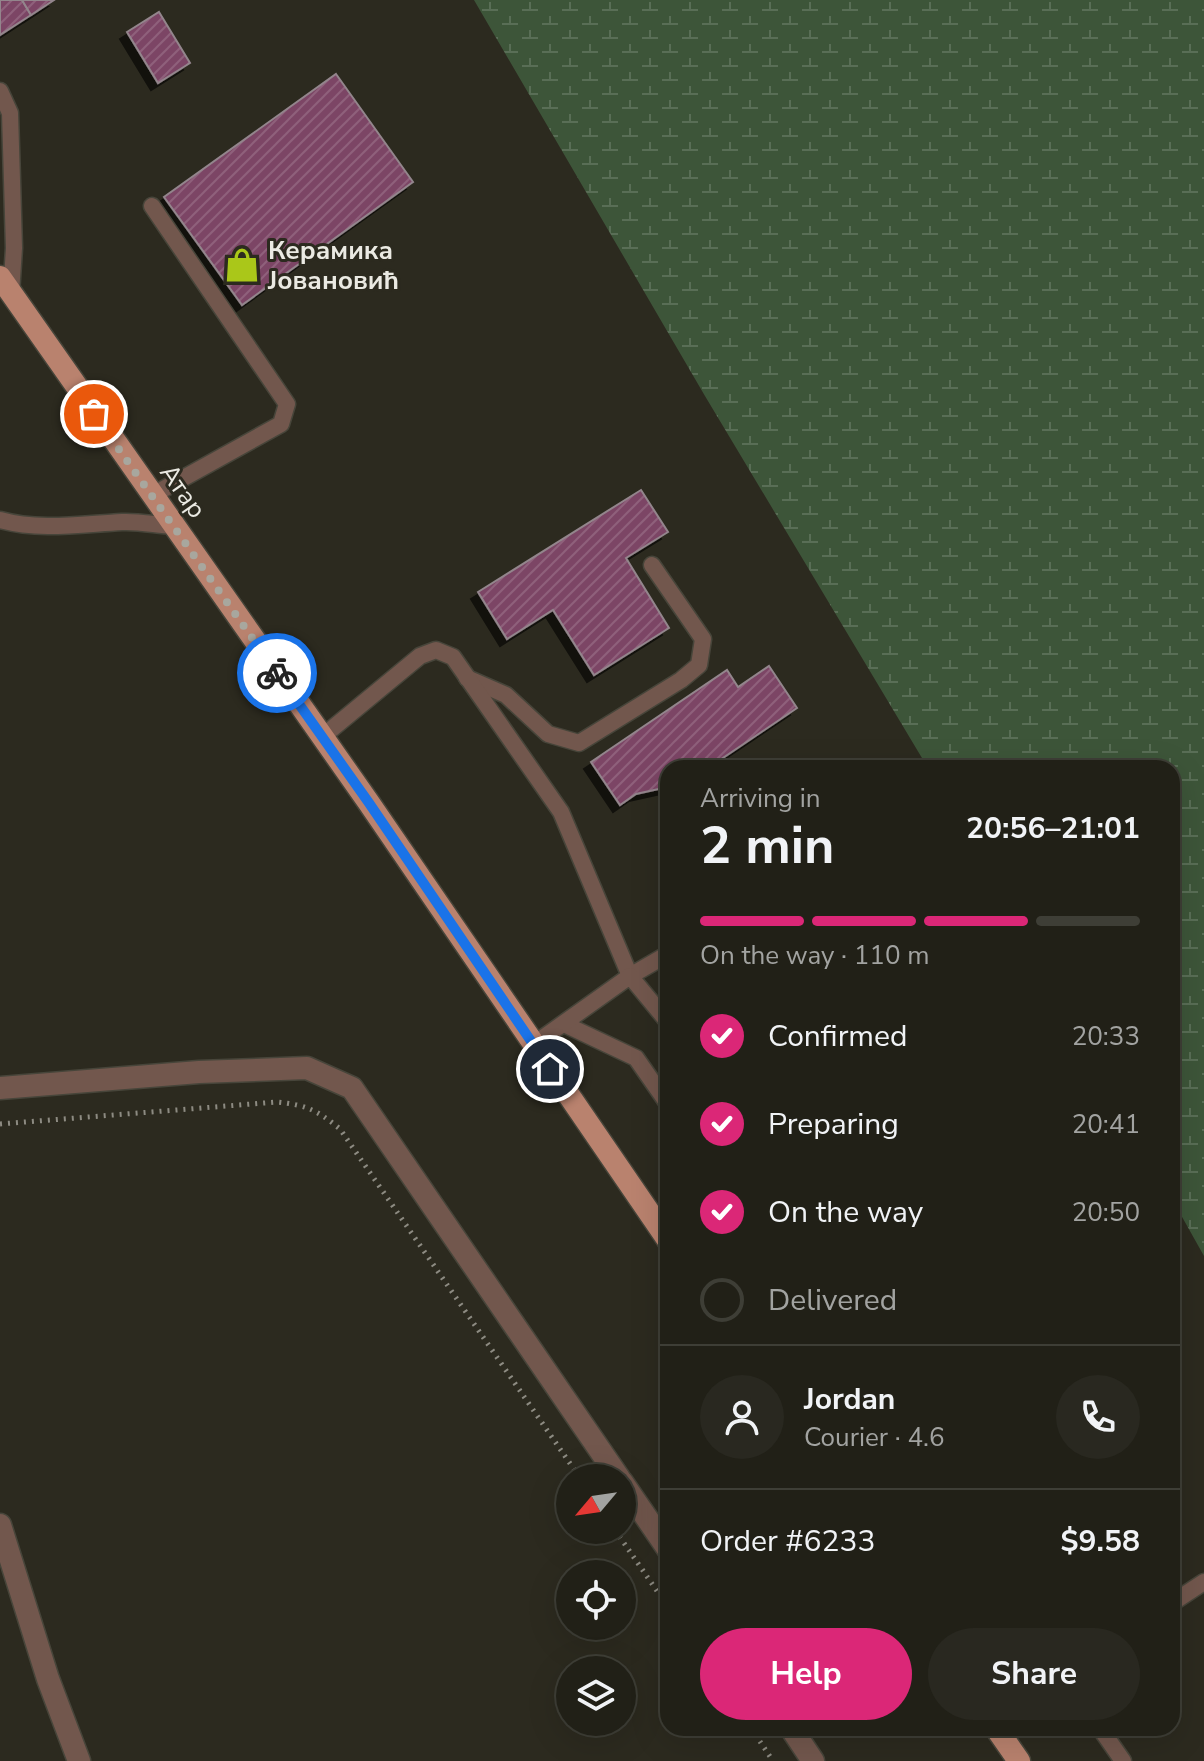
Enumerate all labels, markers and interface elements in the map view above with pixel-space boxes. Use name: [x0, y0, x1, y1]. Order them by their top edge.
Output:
place label: Керамика Јовановић: [267, 233, 399, 298]
shop icon: Керамика Јовановић: [223, 246, 261, 284]
pin: [60, 380, 128, 448]
icon: bag: [72, 392, 116, 436]
street label: Атар: [152, 457, 214, 525]
courier: [237, 633, 317, 713]
icon: bike: [255, 651, 299, 695]
text: Arriving in: [700, 781, 821, 816]
text: 20:56–21:01: [966, 808, 1140, 849]
text: 2 min: [700, 810, 835, 881]
text: On the way · 110 m: [700, 938, 929, 973]
icon: check: [700, 1014, 744, 1058]
text: Confirmed: [768, 1016, 908, 1057]
text: 20:33: [1072, 1019, 1140, 1054]
pin: [516, 1035, 584, 1103]
icon: home: [528, 1047, 572, 1091]
icon: check: [700, 1102, 744, 1146]
text: Preparing: [768, 1104, 899, 1145]
text: 20:41: [1072, 1107, 1140, 1142]
icon: check: [700, 1190, 744, 1234]
text: On the way: [768, 1192, 923, 1233]
text: 20:50: [1072, 1195, 1140, 1230]
text: Delivered: [768, 1280, 897, 1321]
button: person: [700, 1375, 784, 1459]
button: phone: [1056, 1375, 1140, 1459]
text: Jordan: [804, 1379, 895, 1420]
text: Courier · 4.6: [804, 1420, 945, 1455]
north arrow: [556, 1464, 636, 1544]
map controls: [556, 1464, 636, 1736]
text: Order #6233: [700, 1521, 875, 1562]
text: $9.58: [1061, 1521, 1140, 1562]
button: locate: [556, 1560, 636, 1640]
button: Help: [700, 1628, 912, 1720]
button: Share: [928, 1628, 1140, 1720]
button: layers: [556, 1656, 636, 1736]

